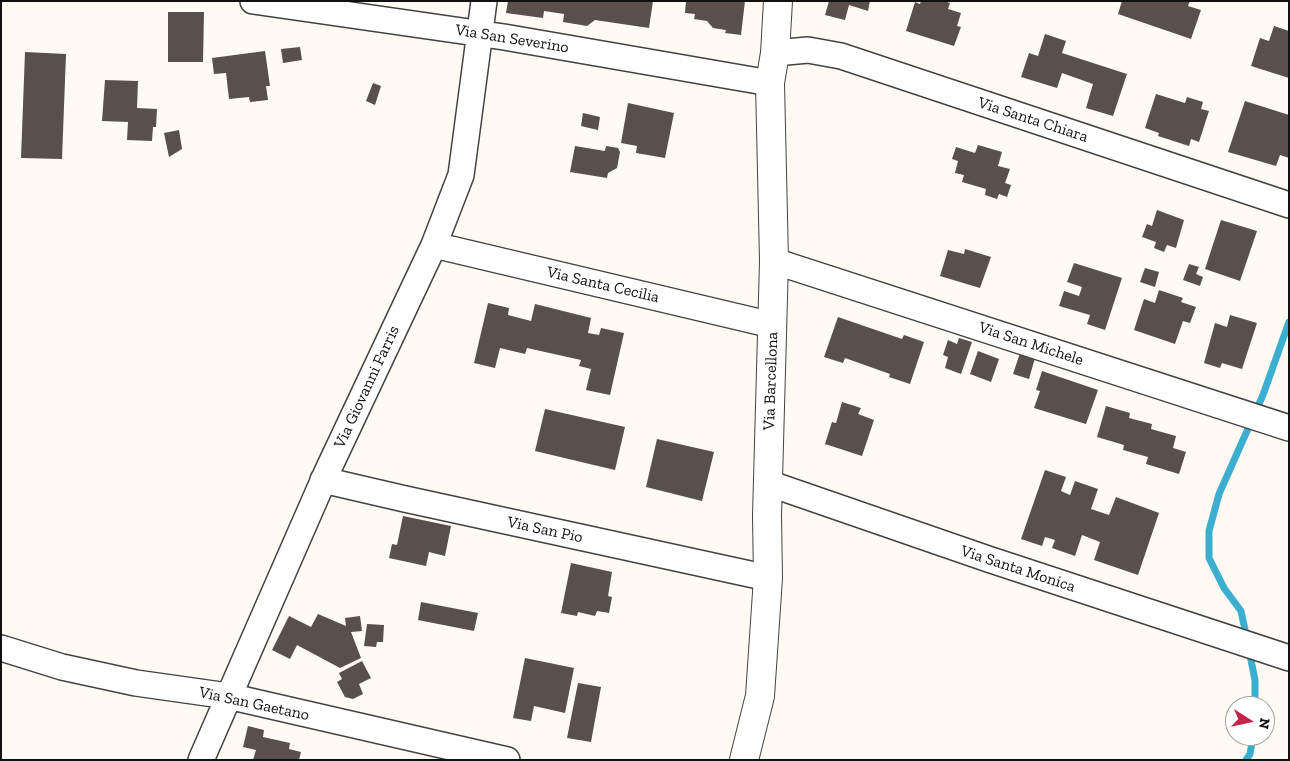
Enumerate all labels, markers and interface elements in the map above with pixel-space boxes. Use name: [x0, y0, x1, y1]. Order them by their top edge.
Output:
street label: Via San Severino: [454, 21, 570, 57]
street label: Via Santa Chiara: [976, 93, 1090, 147]
street label: Via Santa Cecilia: [545, 263, 661, 307]
street label: Via San Michele: [976, 318, 1086, 370]
street label: Via Giovanni Farris: [330, 323, 404, 451]
street label: Via Barcellona: [760, 331, 782, 431]
street label: Via San Pio: [505, 513, 585, 547]
street label: Via Santa Monica: [958, 541, 1078, 597]
street label: Via San Gaetano: [197, 683, 311, 725]
north arrow: [1225, 696, 1275, 746]
text: N: [1255, 717, 1274, 730]

